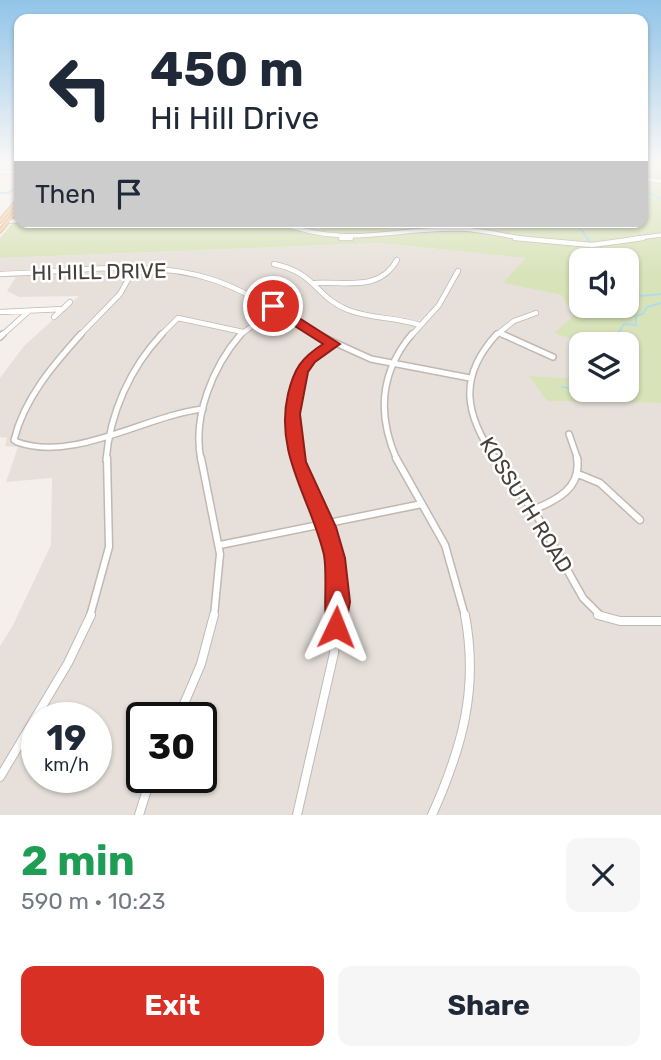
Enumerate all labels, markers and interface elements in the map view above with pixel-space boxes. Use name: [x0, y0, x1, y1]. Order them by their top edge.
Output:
text: 450 m: [150, 40, 304, 98]
icon: left: [35, 42, 126, 133]
text: Hi Hill Drive: [150, 99, 319, 137]
icon: arrive: [110, 175, 148, 213]
text: Then: [35, 179, 96, 210]
map controls: [569, 248, 639, 402]
button: sound: [569, 248, 639, 318]
street label: HI HILL DRIVE: [31, 258, 167, 285]
pin: [243, 276, 303, 336]
icon: arrive: [254, 287, 292, 325]
button: layers: [569, 332, 639, 402]
street label: KOSSUTH ROAD: [475, 432, 578, 577]
position arrow: [299, 590, 373, 664]
speed limit sign: 30: [126, 702, 217, 793]
text: 19: [47, 717, 86, 759]
text: km/h: [44, 754, 89, 776]
text: 2 min: [21, 836, 135, 886]
button: close: [566, 838, 640, 912]
text: 590 m · 10:23: [21, 887, 166, 915]
button: Exit: [21, 966, 324, 1046]
button: Share: [338, 966, 640, 1046]

